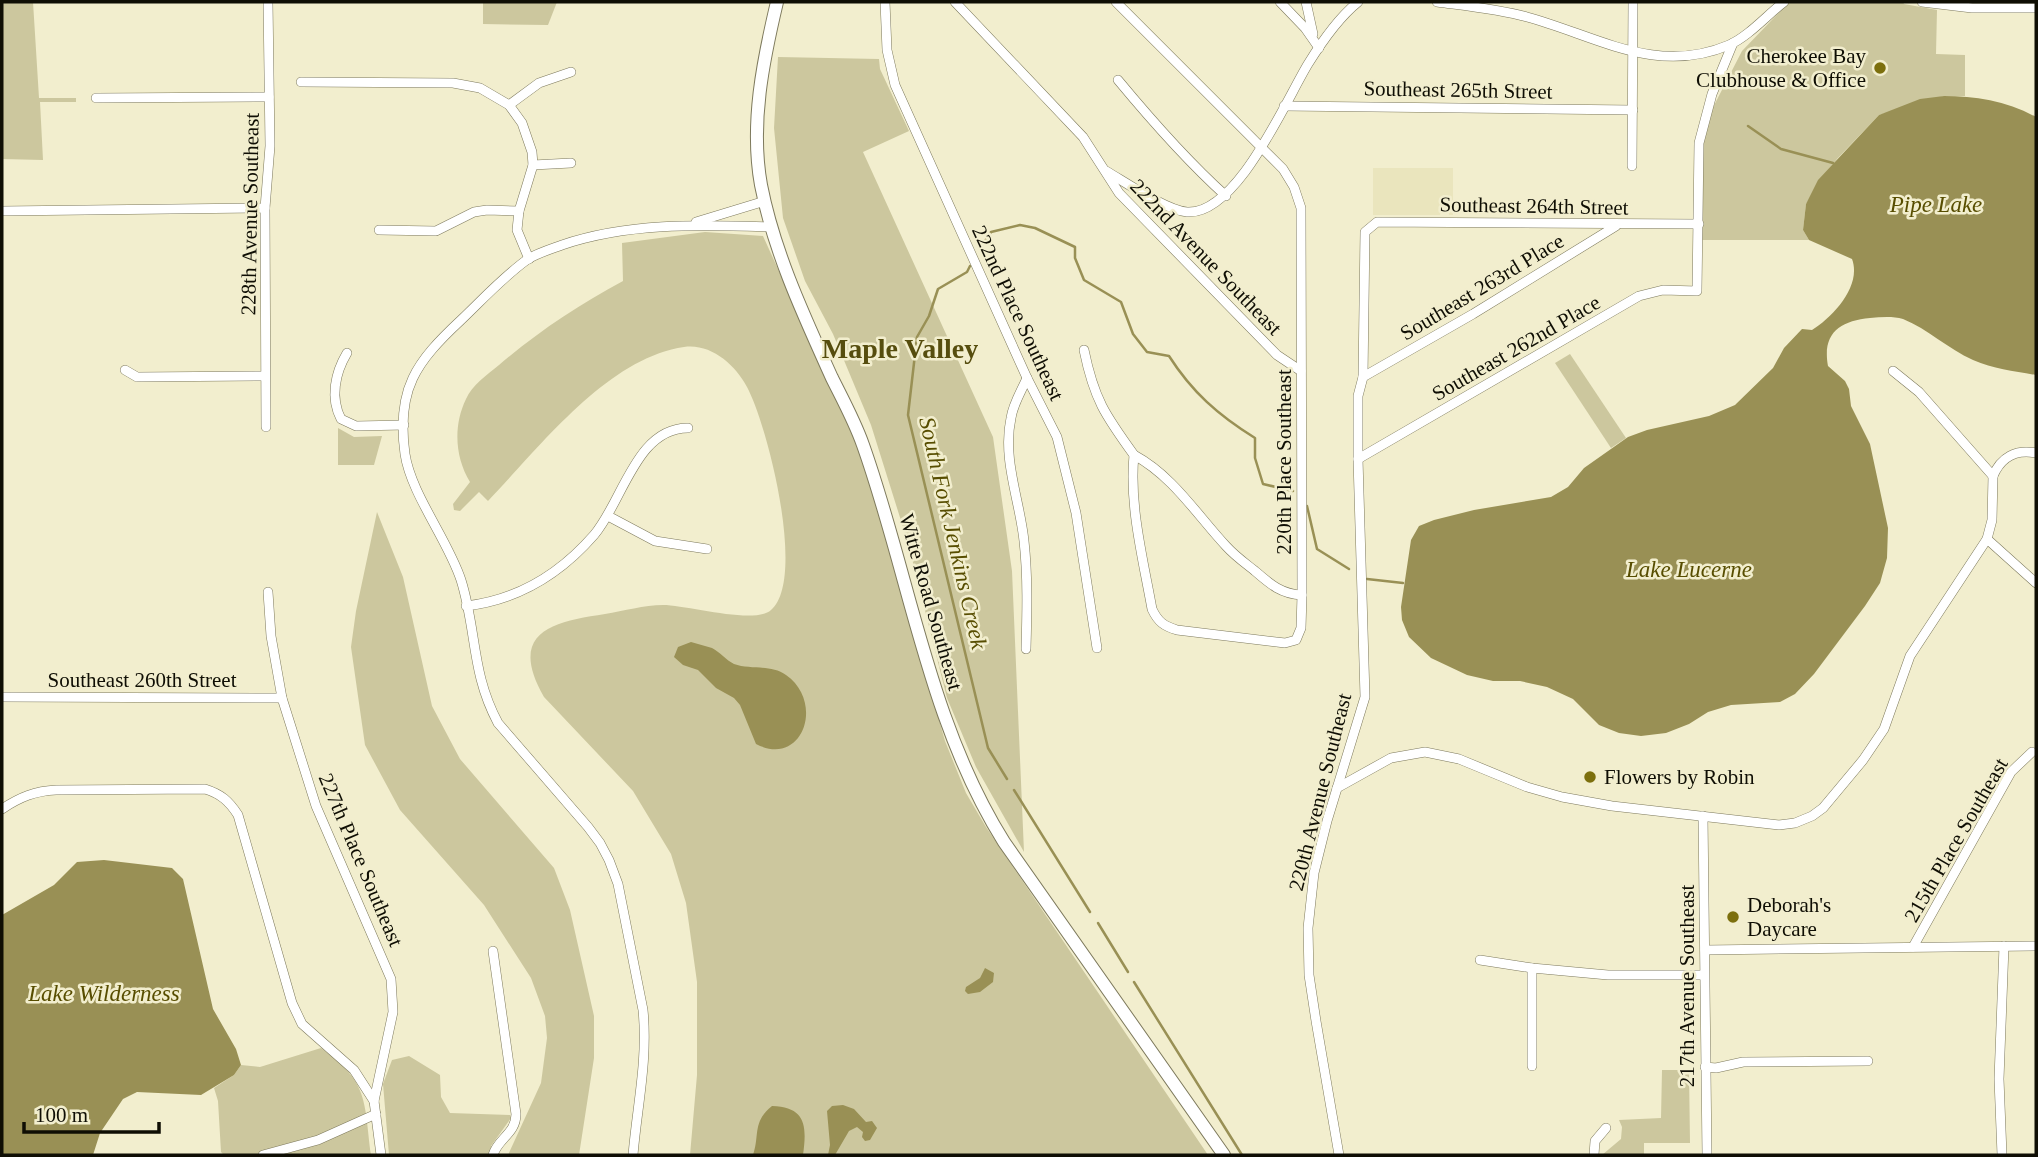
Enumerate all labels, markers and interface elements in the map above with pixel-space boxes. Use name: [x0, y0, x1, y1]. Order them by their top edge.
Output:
place label: Cherokee Bay Clubhouse & Office: [1696, 44, 1866, 92]
marker: Cherokee Bay Clubhouse & Office: [1872, 60, 1888, 76]
street label: Southeast 265th Street: [1363, 76, 1553, 104]
street label: 228th Avenue Southeast: [236, 112, 264, 315]
street label: 222nd Avenue Southeast: [1125, 174, 1287, 340]
street label: Southeast 264th Street: [1439, 192, 1629, 220]
water label: Pipe Lake: [1889, 192, 1982, 217]
street label: 222nd Place Southeast: [967, 222, 1069, 404]
street label: Southeast 263rd Place: [1396, 229, 1568, 345]
street label: Southeast 262nd Place: [1428, 290, 1604, 406]
district label: Maple Valley: [822, 333, 978, 364]
street label: 220th Place Southeast: [1272, 369, 1296, 555]
water label: South Fork Jenkins Creek: [914, 415, 992, 652]
street label: Witte Road Southeast: [894, 511, 968, 693]
water label: Lake Lucerne: [1625, 557, 1752, 582]
street label: Southeast 260th Street: [48, 668, 237, 692]
street label: 220th Avenue Southeast: [1284, 691, 1356, 893]
street label: 215th Place Southeast: [1899, 754, 2013, 926]
place label: Flowers by Robin: [1604, 765, 1755, 789]
marker: Flowers by Robin: [1582, 769, 1598, 785]
street label: 227th Place Southeast: [314, 770, 408, 950]
street label: 217th Avenue Southeast: [1675, 885, 1699, 1087]
place label: Deborah's Daycare: [1747, 893, 1831, 941]
marker: Deborah's Daycare: [1725, 909, 1741, 925]
water label: Lake Wilderness: [27, 981, 180, 1006]
scale bar: [24, 1090, 159, 1134]
text: 100 m: [35, 1103, 88, 1127]

